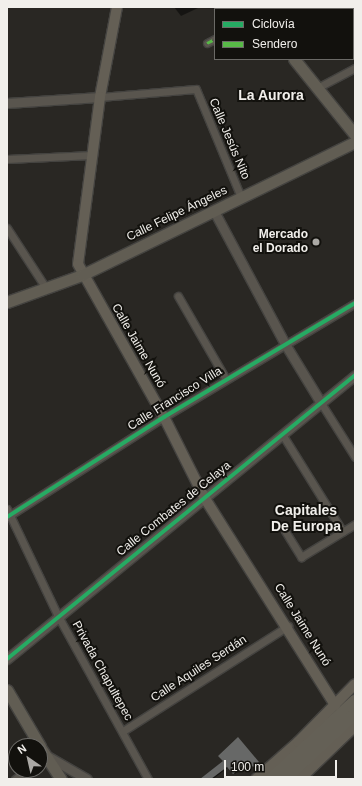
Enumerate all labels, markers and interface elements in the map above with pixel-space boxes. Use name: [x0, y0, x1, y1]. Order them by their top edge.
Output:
legend: [214, 8, 354, 60]
text: Ciclovía: [252, 17, 295, 31]
text: Sendero: [252, 37, 297, 51]
district label: La Aurora: [238, 87, 304, 103]
street label: Calle Jesús Nito: [205, 96, 253, 182]
street label: Calle Felipe Ángeles: [124, 183, 230, 245]
place label: Mercado el Dorado: [253, 228, 308, 256]
marker: Mercado el Dorado: [311, 237, 321, 247]
street label: Calle Jaime Nunó: [108, 301, 168, 391]
street label: Calle Francisco Villa: [125, 364, 225, 434]
street label: Calle Combates de Celaya: [114, 458, 234, 560]
district label: Capitales De Europa: [271, 502, 341, 534]
street label: Calle Jaime Nunó: [271, 581, 333, 669]
street label: Privada Chapultepec: [69, 619, 135, 723]
street label: Calle Aquiles Serdán: [148, 632, 250, 706]
north arrow: [8, 738, 48, 778]
text: N: [15, 742, 28, 756]
scale bar: [226, 752, 339, 778]
text: 100 m: [231, 760, 264, 774]

